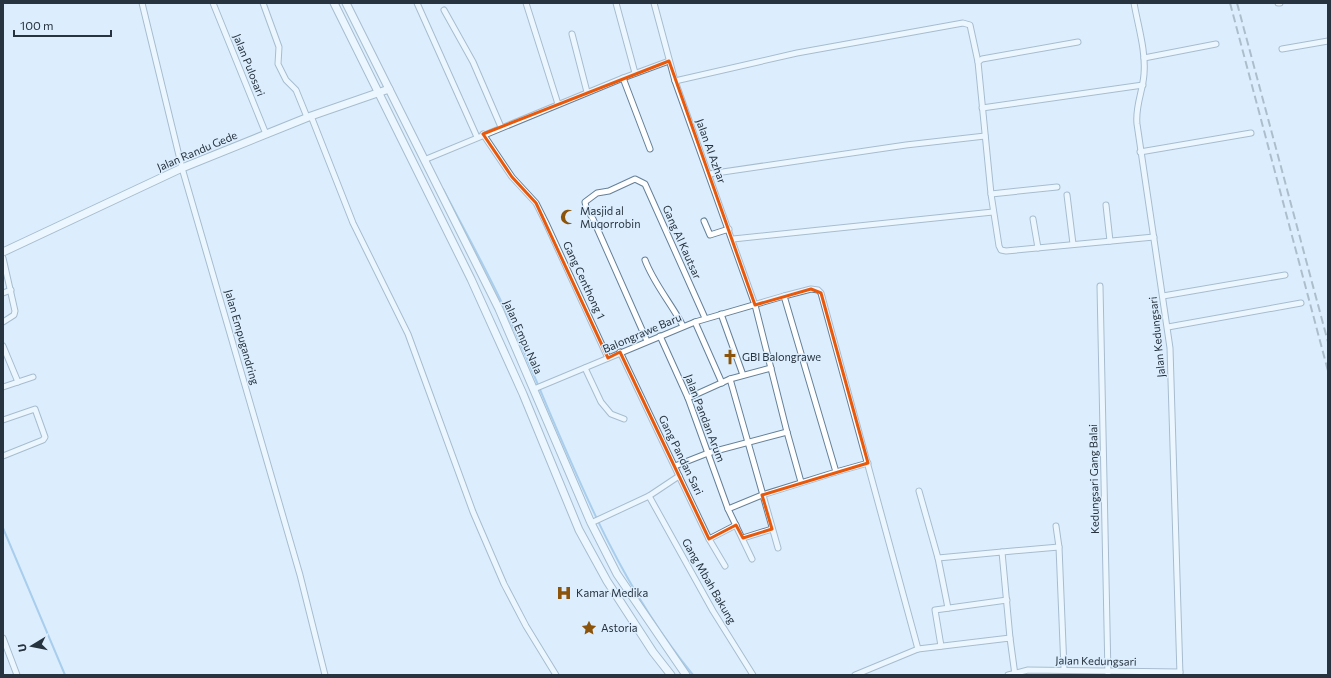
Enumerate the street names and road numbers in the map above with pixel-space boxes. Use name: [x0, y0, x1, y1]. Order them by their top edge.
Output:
street label: Jalan Pulosari: [230, 32, 268, 98]
street label: Jalan Al Azhar: [693, 117, 729, 186]
street label: Jalan Randu Gede: [155, 128, 239, 174]
street label: Gang Al Kautsar: [660, 203, 705, 281]
street label: Gang Centhong 1: [561, 239, 608, 321]
street label: Jalan Empugandring: [222, 288, 262, 386]
street label: Jalan Kedungsari: [1146, 296, 1168, 378]
street label: Jalan Empu Nala: [500, 298, 546, 376]
street label: Balongrawe Baru: [600, 310, 683, 355]
street label: Jalan Pandan Arum: [682, 372, 728, 464]
street label: Gang Pandan Sari: [657, 413, 706, 497]
street label: Kedungsari Gang Balai: [1086, 424, 1101, 534]
street label: Gang Mbah Bakung: [680, 536, 739, 626]
street label: Jalan Kedungsari: [1055, 653, 1137, 669]

